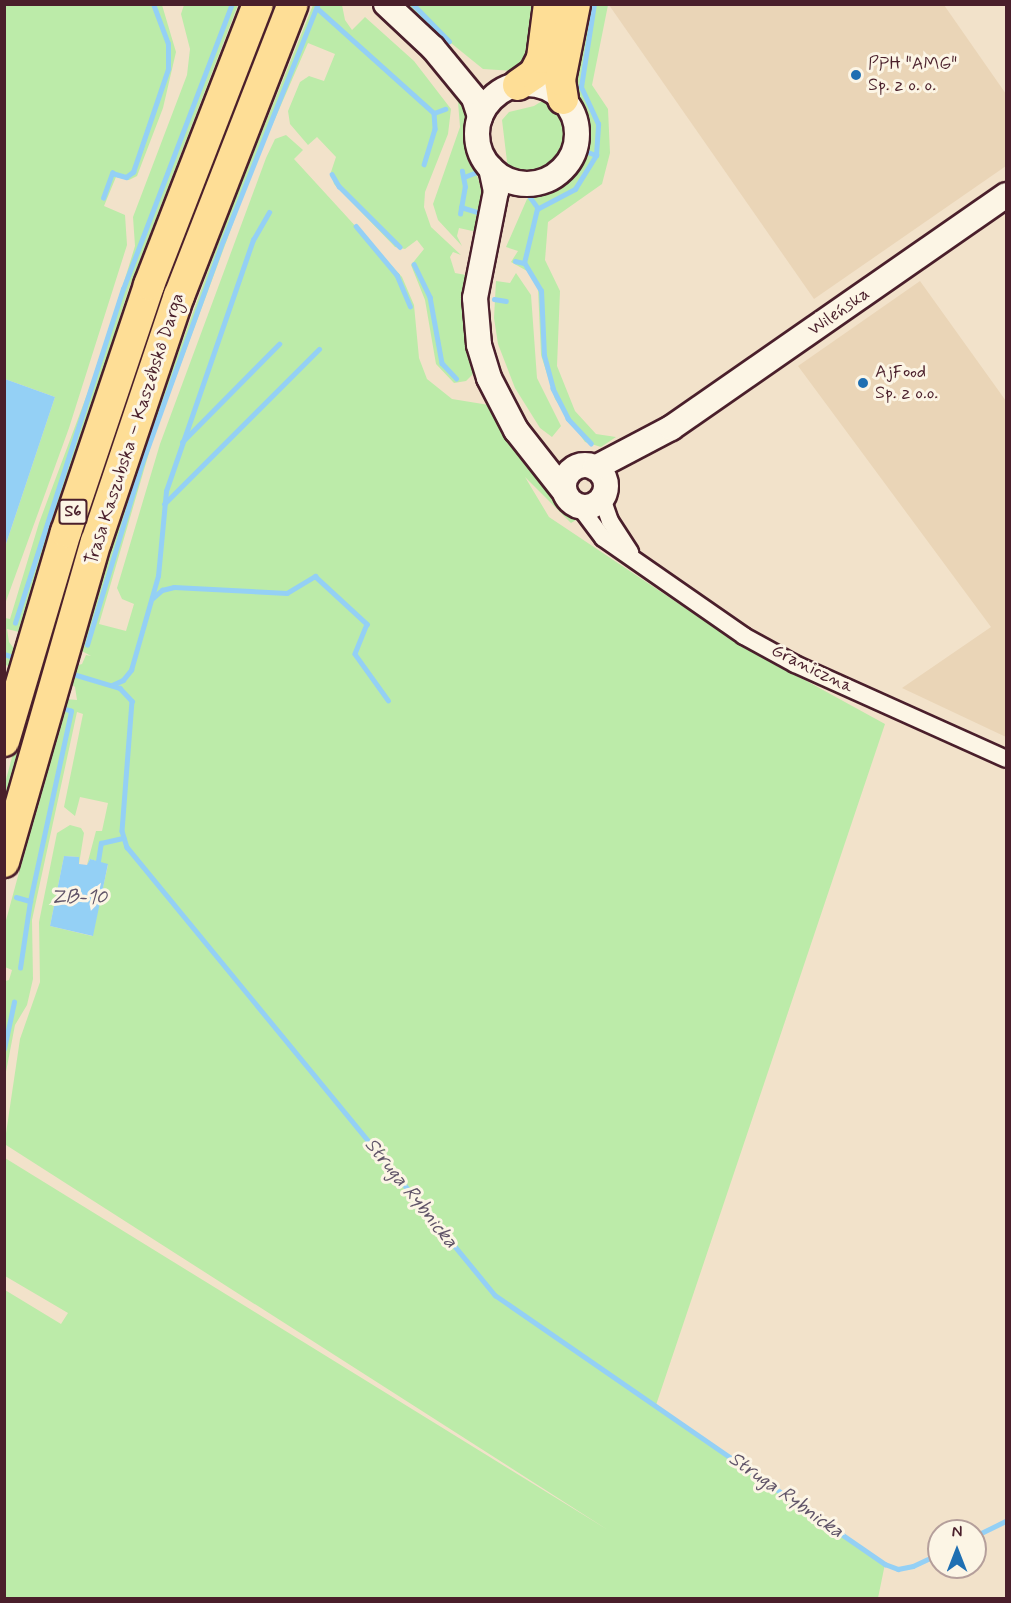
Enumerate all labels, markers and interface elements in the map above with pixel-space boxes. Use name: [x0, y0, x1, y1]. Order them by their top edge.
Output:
place label: PPH "AMG" Sp. z o. o.: [868, 54, 957, 97]
marker: PPH "AMG" Sp. z o. o.: [849, 68, 863, 82]
street label: Wileńska: [804, 283, 874, 341]
street label: Trasa Kaszubska – Kaszëbskô Darga: [81, 291, 189, 567]
place label: AjFood Sp. z o.o.: [875, 362, 938, 404]
marker: AjFood Sp. z o.o.: [856, 376, 870, 390]
road number: S6: [58, 499, 88, 525]
street label: Graniczna: [768, 640, 856, 698]
water label: ZB-10: [51, 885, 107, 909]
water label: Struga Rybnicka: [359, 1132, 463, 1254]
water label: Struga Rybnicka: [723, 1446, 849, 1544]
north arrow: [927, 1519, 987, 1579]
text: N: [952, 1522, 962, 1543]

